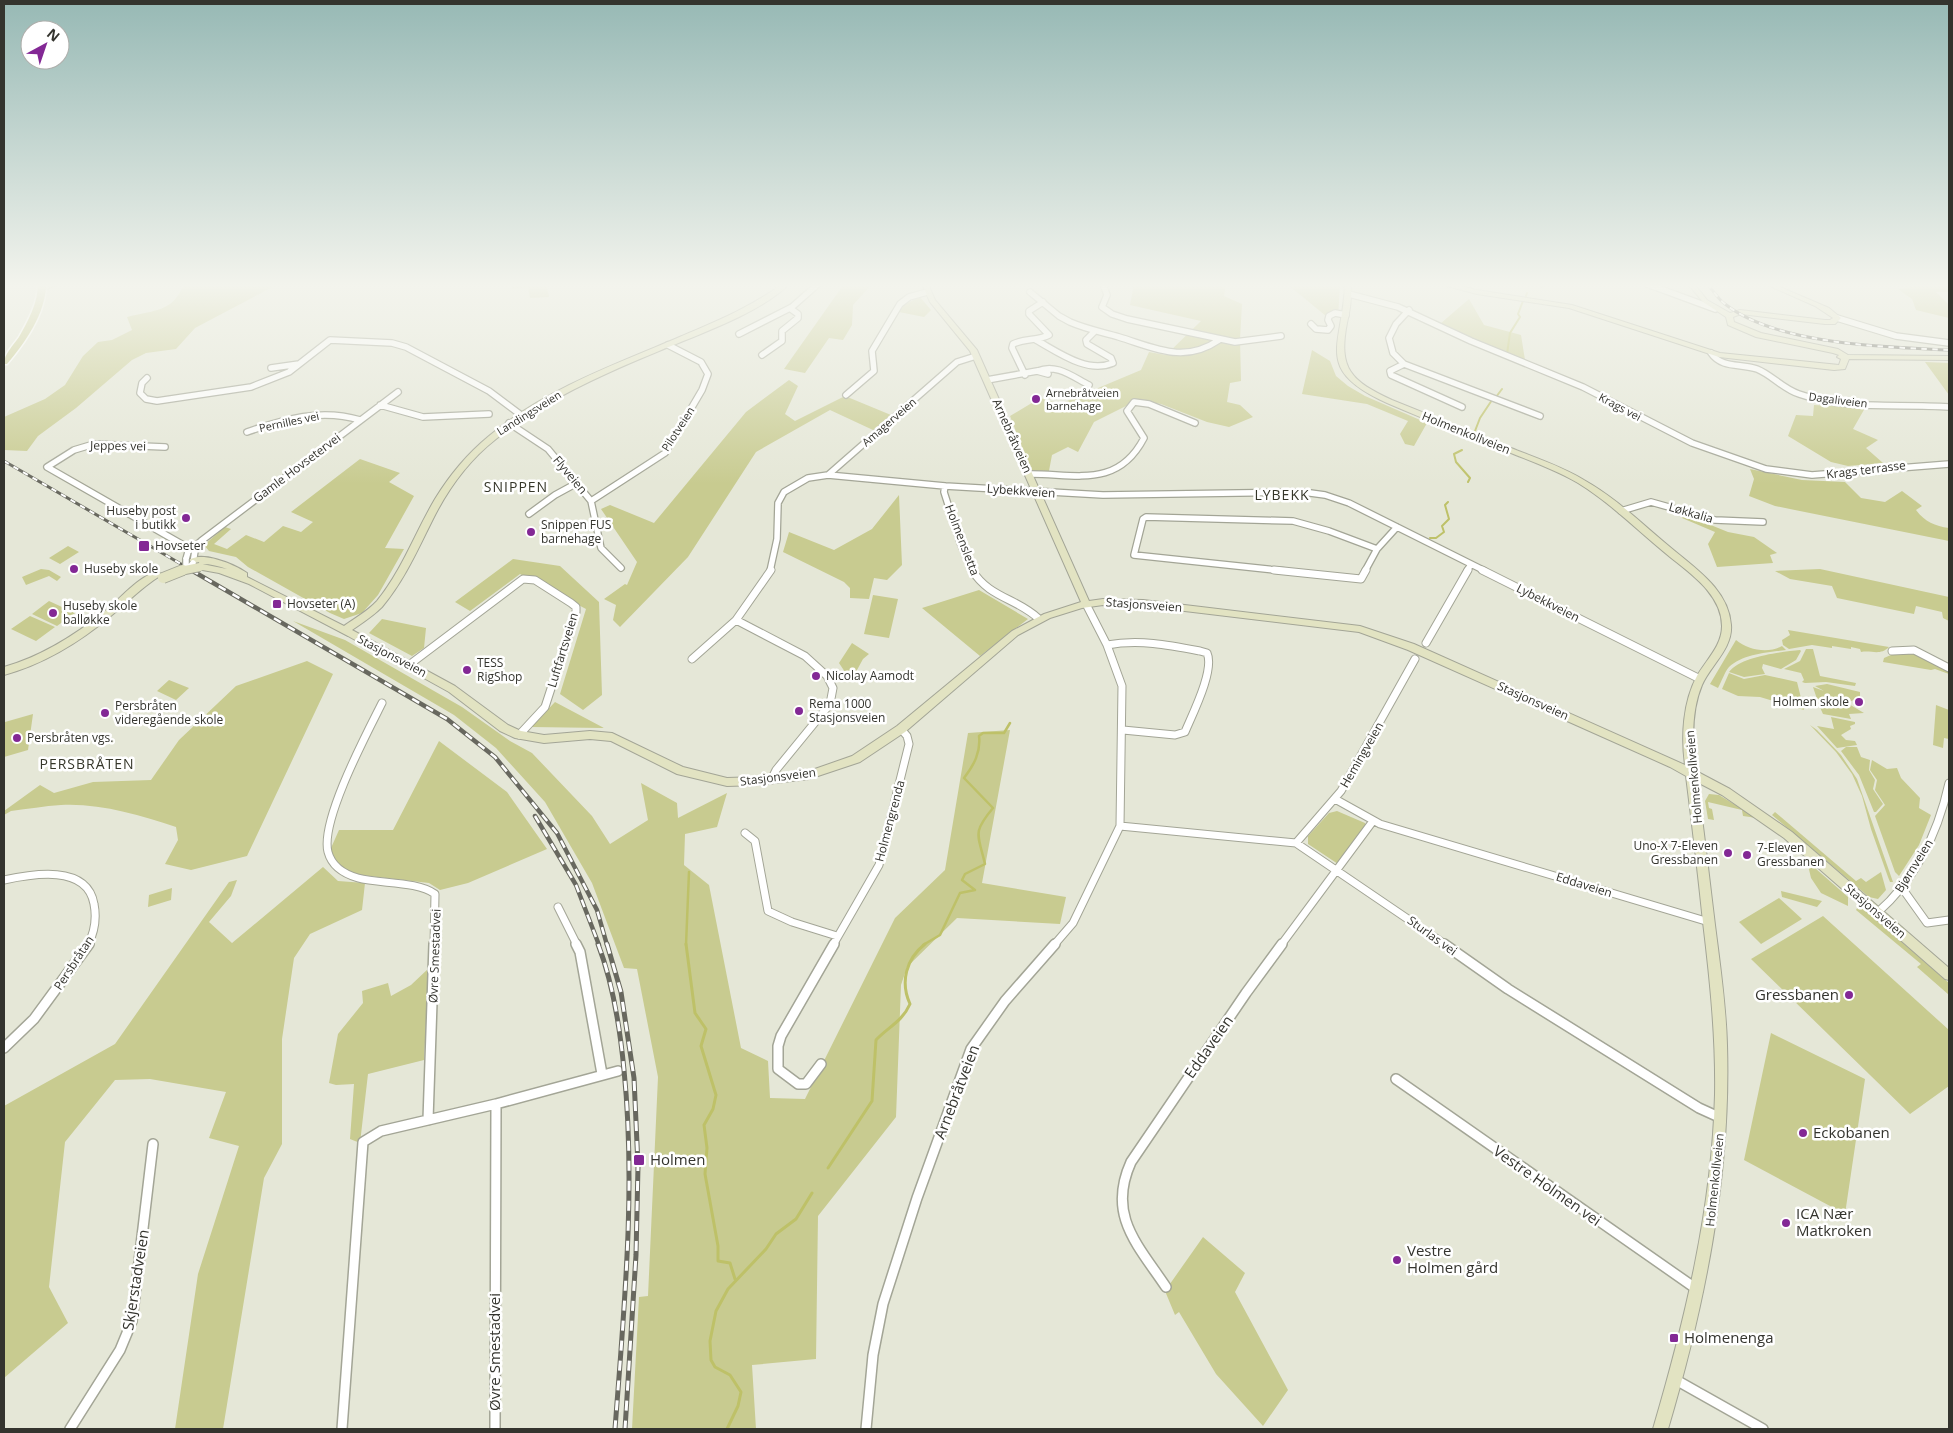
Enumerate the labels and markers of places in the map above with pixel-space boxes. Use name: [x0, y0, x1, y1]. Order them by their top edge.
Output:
place label: Arnebråtveien barnehage: [1046, 385, 1119, 413]
marker: Arnebråtveien barnehage: [1030, 393, 1042, 405]
place label: Huseby post i butikk: [106, 502, 177, 533]
marker: Huseby post i butikk: [180, 512, 192, 524]
place label: Snippen FUS barnehage: [541, 516, 611, 547]
marker: Snippen FUS barnehage: [525, 526, 537, 538]
place label: Hovseter: [155, 537, 206, 554]
marker: Hovseter: [137, 539, 151, 553]
place label: Huseby skole: [84, 560, 158, 577]
marker: Huseby skole: [68, 563, 80, 575]
place label: Hovseter (A): [287, 595, 356, 612]
place label: Huseby skole balløkke: [63, 597, 137, 628]
marker: Hovseter (A): [271, 598, 283, 610]
marker: Huseby skole balløkke: [47, 607, 59, 619]
place label: TESS RigShop: [477, 654, 522, 685]
marker: TESS RigShop: [461, 664, 473, 676]
place label: Nicolay Aamodt: [826, 667, 914, 684]
marker: Nicolay Aamodt: [810, 670, 822, 682]
place label: Holmen skole: [1773, 693, 1849, 710]
place label: Rema 1000 Stasjonsveien: [809, 695, 885, 726]
marker: Holmen skole: [1853, 696, 1865, 708]
place label: Persbråten videregående skole: [115, 697, 223, 728]
marker: Rema 1000 Stasjonsveien: [793, 705, 805, 717]
marker: Persbråten videregående skole: [99, 707, 111, 719]
place label: Persbråten vgs.: [27, 729, 113, 746]
marker: Persbråten vgs.: [11, 732, 23, 744]
place label: Uno-X 7-Eleven Gressbanen: [1634, 837, 1718, 868]
place label: 7-Eleven Gressbanen: [1757, 839, 1824, 870]
marker: Uno-X 7-Eleven Gressbanen: [1722, 847, 1734, 859]
marker: 7-Eleven Gressbanen: [1741, 849, 1753, 861]
place label: Gressbanen: [1755, 984, 1839, 1004]
marker: Gressbanen: [1843, 989, 1855, 1001]
place label: Eckobanen: [1813, 1122, 1890, 1142]
marker: Eckobanen: [1797, 1127, 1809, 1139]
place label: Holmen: [650, 1149, 705, 1169]
marker: Holmen: [632, 1153, 646, 1167]
place label: ICA Nær Matkroken: [1796, 1203, 1872, 1240]
marker: ICA Nær Matkroken: [1780, 1217, 1792, 1229]
place label: Vestre Holmen gård: [1407, 1240, 1498, 1277]
marker: Vestre Holmen gård: [1391, 1254, 1403, 1266]
place label: Holmenenga: [1684, 1327, 1773, 1347]
marker: Holmenenga: [1668, 1332, 1680, 1344]

